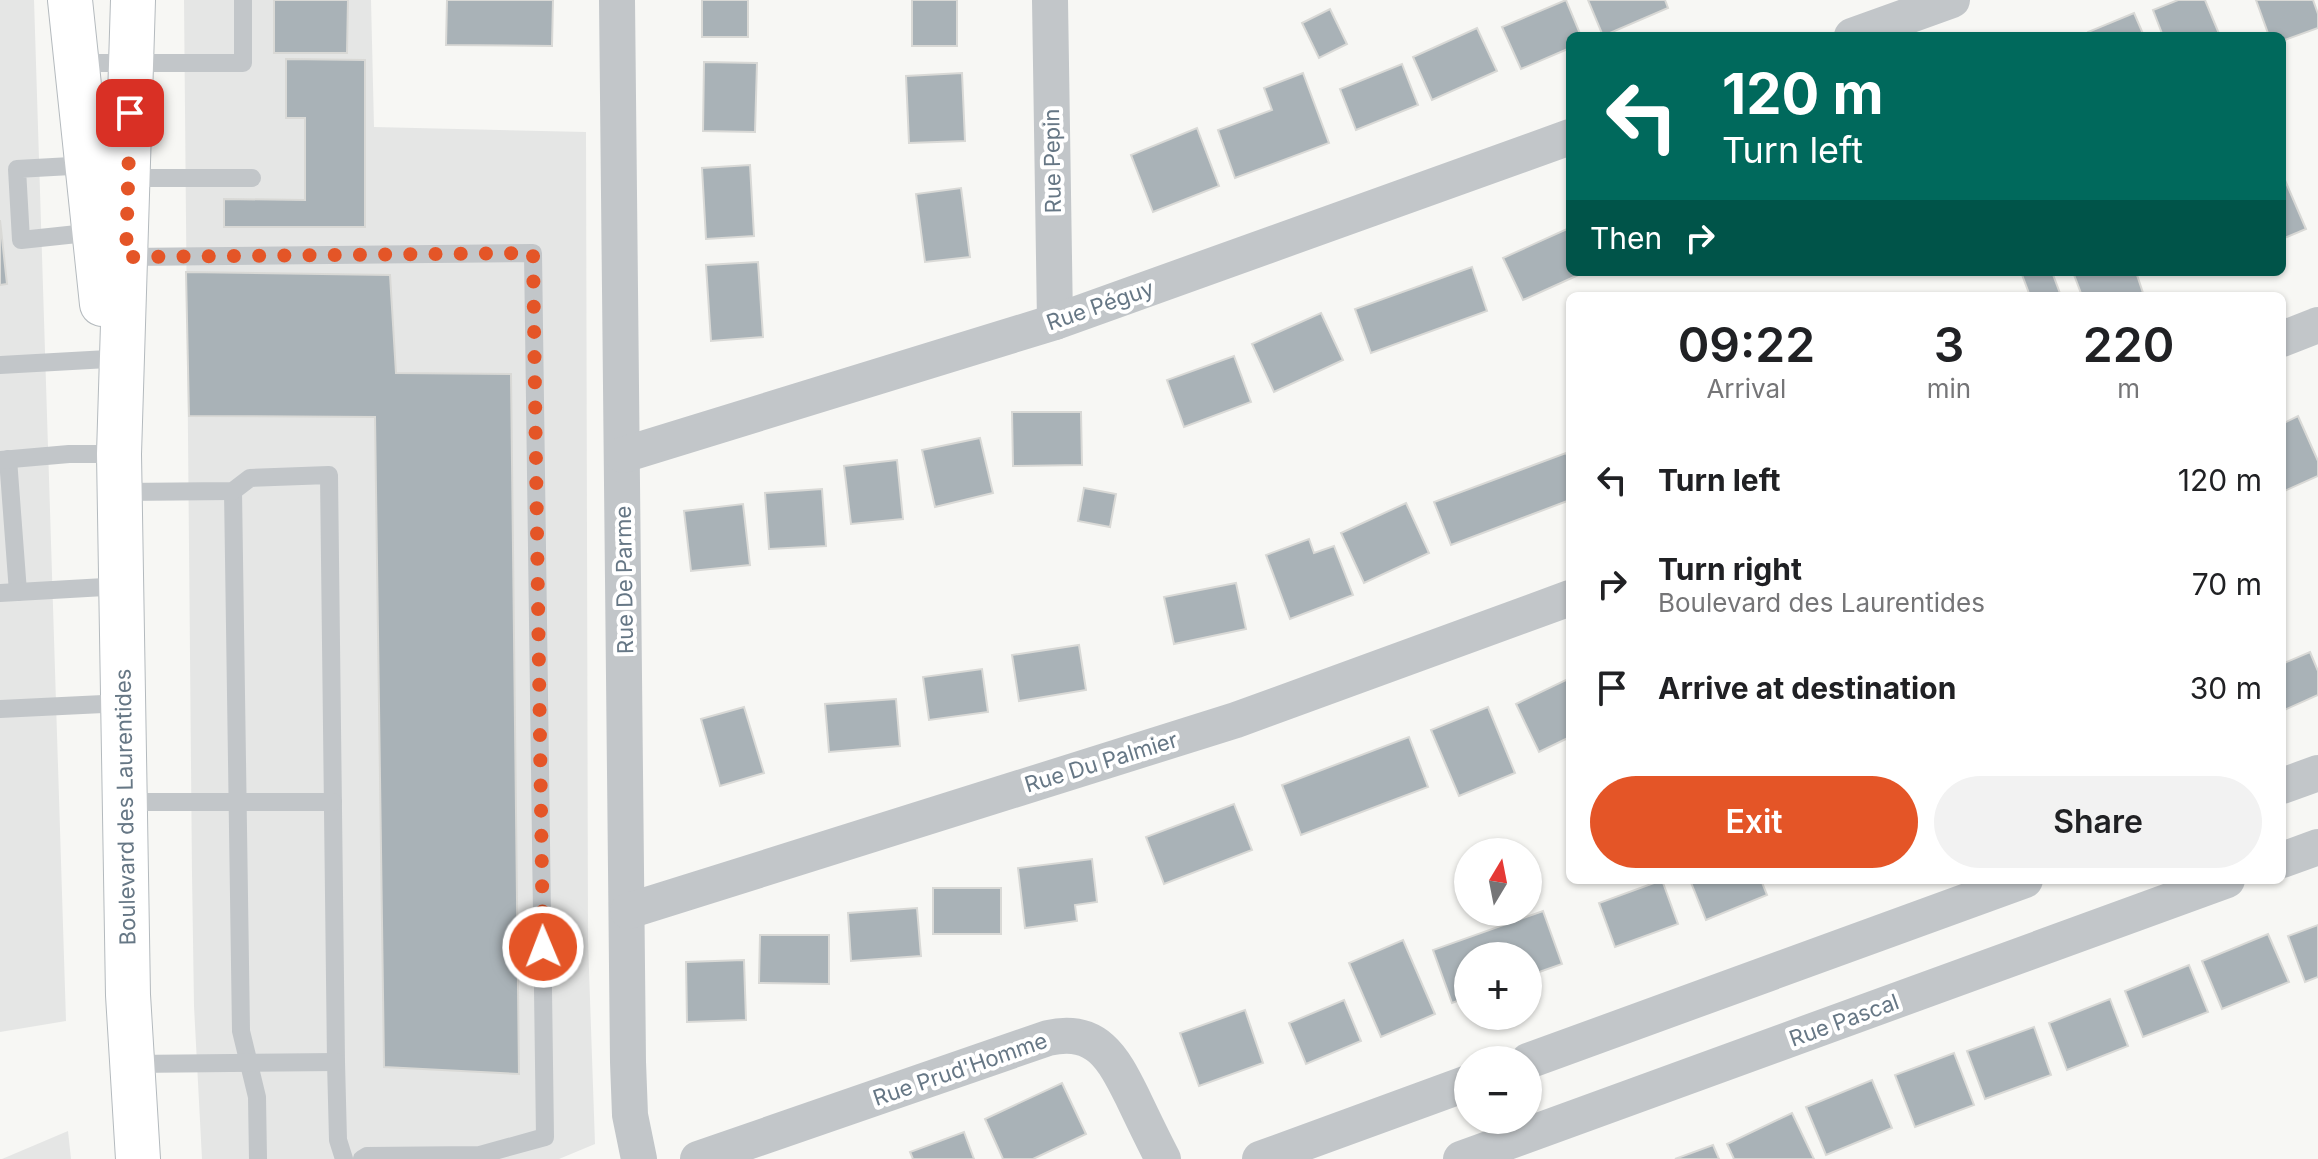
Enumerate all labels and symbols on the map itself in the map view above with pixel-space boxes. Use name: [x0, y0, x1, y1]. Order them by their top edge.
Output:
pin: [96, 79, 164, 147]
street label: Rue Pepin: [1038, 108, 1066, 214]
street label: Rue Péguy: [1043, 275, 1157, 335]
street label: Rue De Parme: [610, 506, 638, 654]
street label: Boulevard des Laurentides: [110, 668, 140, 946]
street label: Rue Du Palmier: [1021, 726, 1181, 798]
north arrow: [1454, 838, 1542, 926]
position arrow: [501, 905, 585, 989]
street label: Rue Pascal: [1786, 988, 1902, 1052]
street label: Rue Prud'Homme: [869, 1027, 1051, 1111]

